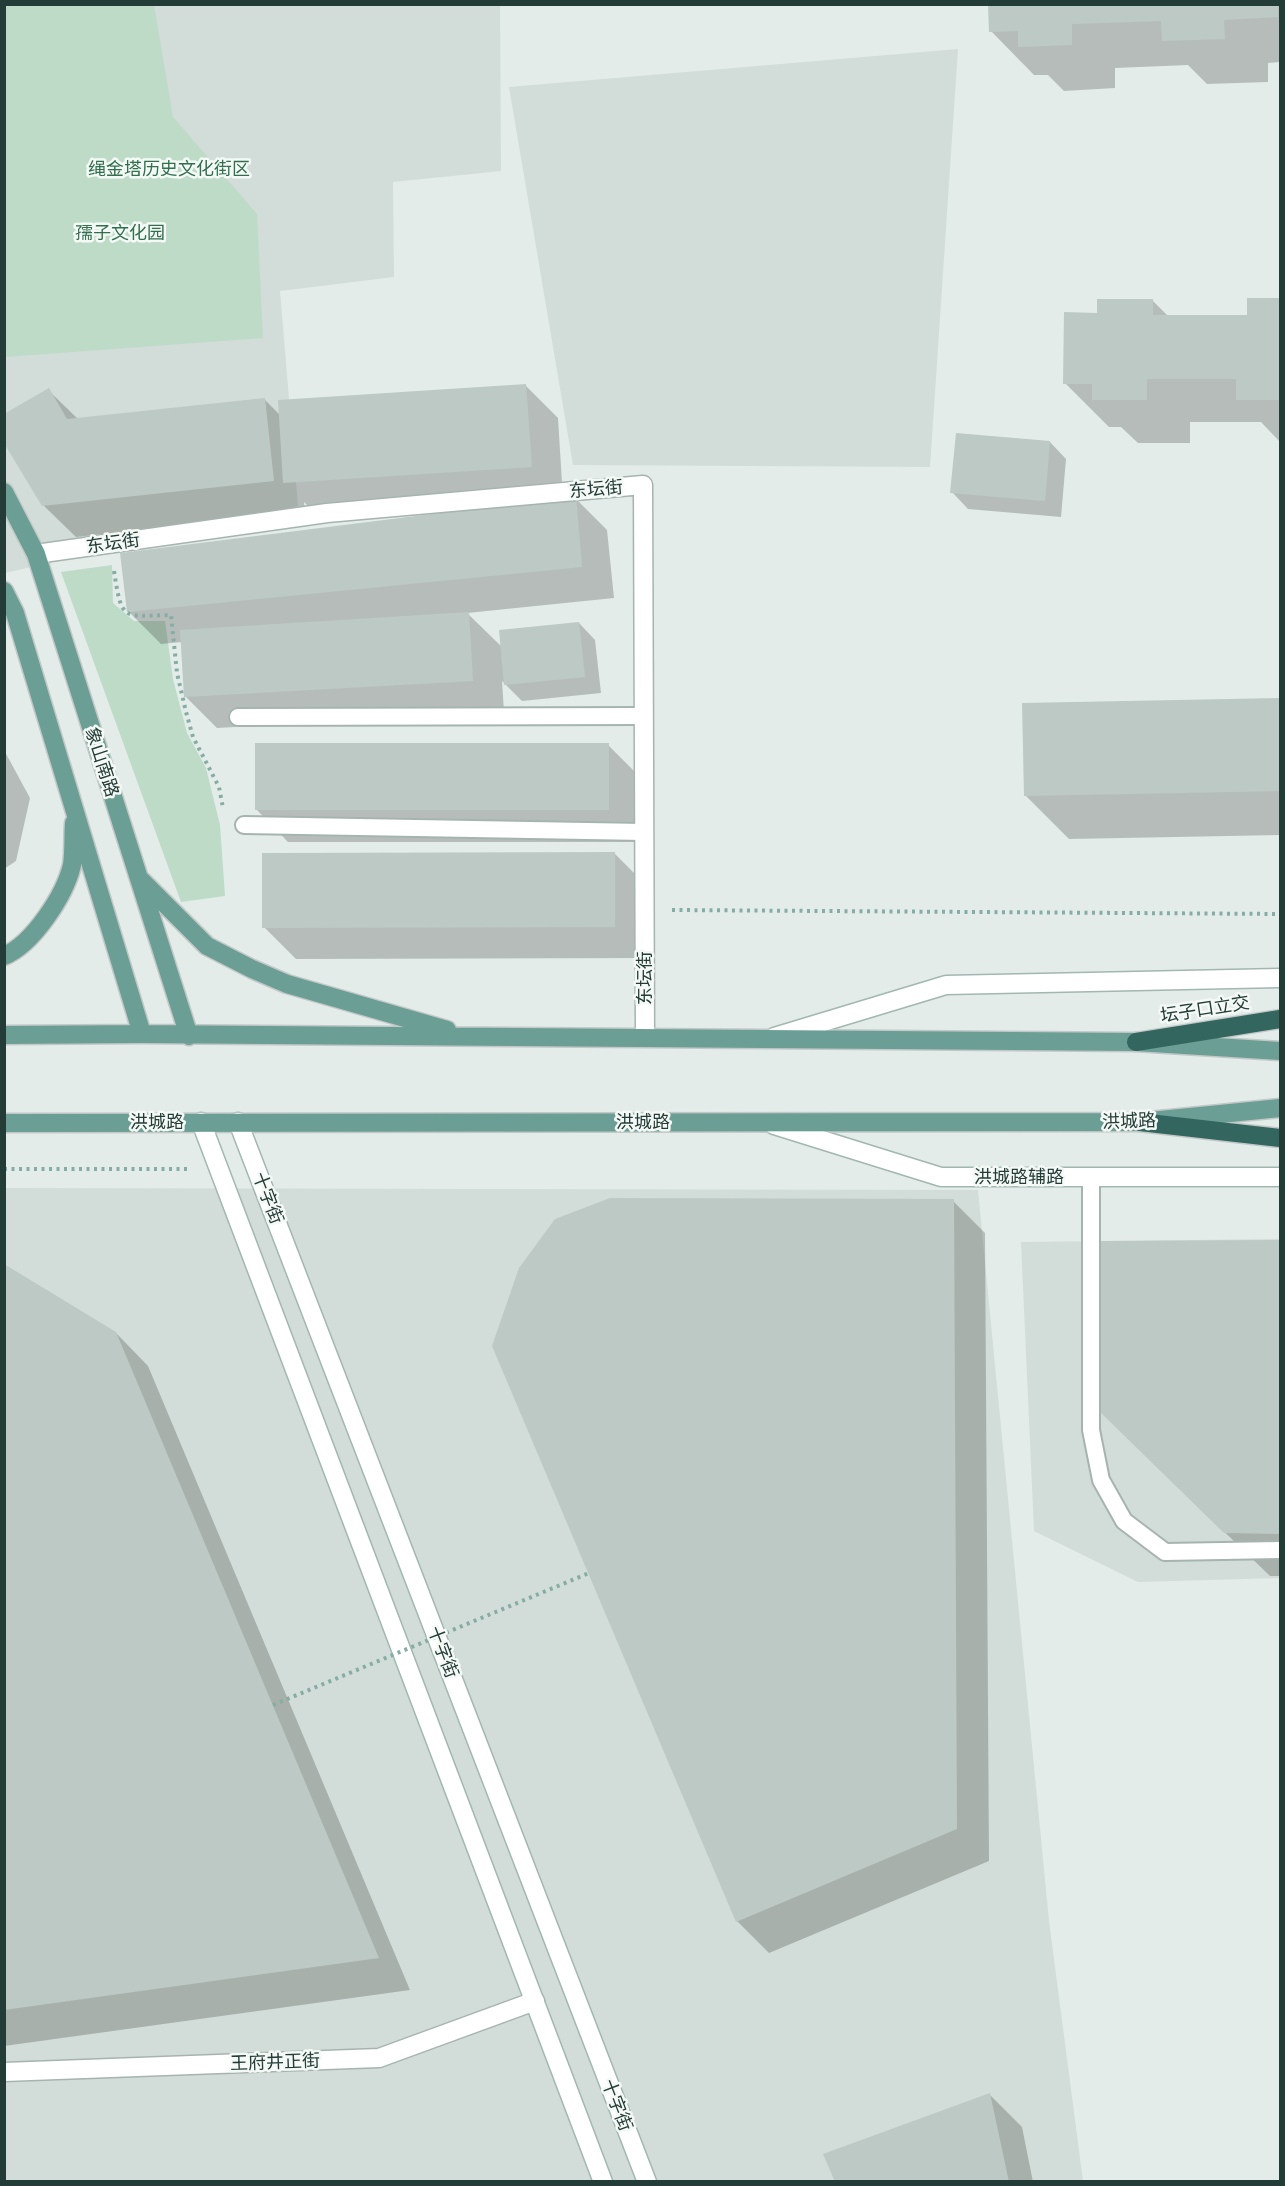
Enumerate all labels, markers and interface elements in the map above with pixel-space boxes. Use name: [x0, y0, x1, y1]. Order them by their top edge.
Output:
park label: 绳金塔历史文化街区: [88, 158, 250, 180]
park label: 孺子文化园: [75, 222, 165, 244]
street label: 东坛街: [568, 476, 624, 502]
street label: 东坛街: [85, 529, 141, 557]
street label: 象山南路: [81, 724, 123, 800]
street label: 东坛街: [634, 951, 656, 1005]
street label: 坛子口立交: [1159, 991, 1251, 1027]
street label: 洪城路: [1102, 1109, 1156, 1133]
street label: 洪城路: [130, 1111, 184, 1133]
street label: 洪城路: [616, 1111, 670, 1133]
street label: 洪城路辅路: [974, 1166, 1064, 1188]
street label: 十字街: [248, 1169, 288, 1227]
street label: 十字街: [423, 1623, 463, 1681]
street label: 王府井正街: [230, 2050, 320, 2074]
street label: 十字街: [597, 2076, 637, 2134]

